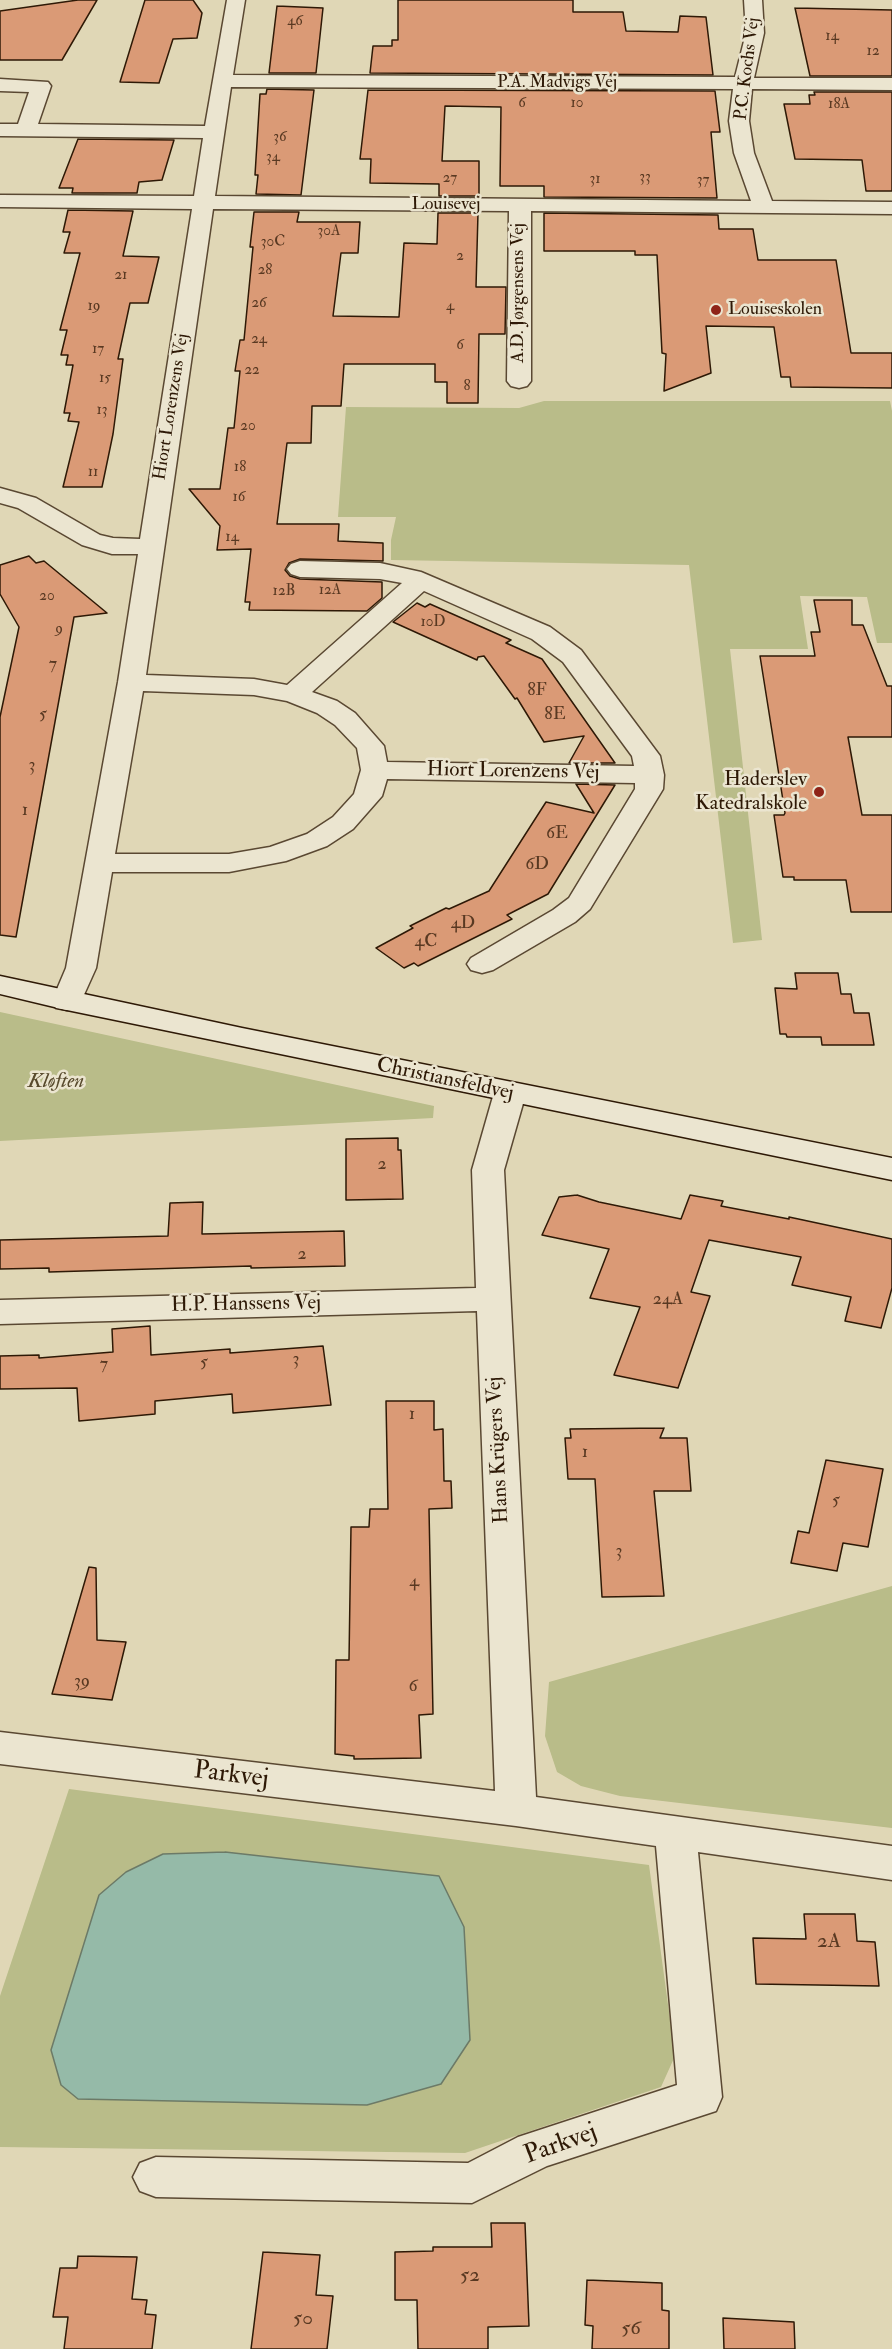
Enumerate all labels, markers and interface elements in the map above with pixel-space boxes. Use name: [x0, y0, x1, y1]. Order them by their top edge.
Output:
house number: 46: [287, 13, 303, 31]
street label: P.C. Kochs Vej: [731, 16, 765, 122]
house number: 14: [825, 28, 839, 46]
house number: 12: [867, 43, 879, 61]
street label: P.A. Madvigs Vej: [497, 72, 617, 94]
house number: 6: [518, 95, 526, 113]
house number: 10: [571, 95, 583, 113]
house number: 18A: [828, 96, 850, 114]
house number: 36: [273, 129, 287, 147]
house number: 34: [266, 149, 280, 167]
house number: 33: [639, 169, 651, 187]
house number: 27: [443, 170, 457, 188]
house number: 31: [589, 171, 601, 189]
house number: 37: [697, 172, 709, 190]
street label: Louisevej: [412, 194, 480, 216]
house number: 30A: [318, 223, 340, 241]
street label: A.D. Jørgensens Vej: [508, 223, 530, 363]
house number: 30C: [261, 234, 285, 252]
house number: 2: [456, 248, 464, 266]
house number: 28: [258, 262, 272, 280]
house number: 21: [115, 267, 127, 285]
house number: 26: [251, 295, 267, 313]
house number: 19: [88, 298, 100, 316]
house number: 4: [446, 298, 454, 316]
place label: Louiseskolen: [728, 299, 822, 321]
marker: Louiseskolen: [709, 303, 723, 317]
house number: 24: [251, 331, 267, 349]
street label: Hiort Lorenzens Vej: [150, 332, 194, 482]
house number: 6: [456, 337, 464, 355]
house number: 17: [92, 341, 104, 359]
house number: 22: [244, 362, 260, 380]
house number: 15: [99, 370, 111, 388]
house number: 8: [463, 378, 471, 396]
house number: 13: [96, 402, 108, 420]
house number: 20: [240, 418, 256, 436]
house number: 18: [234, 459, 246, 477]
house number: 11: [88, 464, 98, 482]
house number: 16: [233, 489, 245, 507]
house number: 14: [225, 529, 239, 547]
house number: 12A: [319, 582, 341, 600]
house number: 12B: [273, 583, 295, 601]
house number: 20: [39, 588, 55, 606]
house number: 10D: [420, 614, 446, 632]
house number: 9: [55, 621, 63, 639]
house number: 7: [49, 654, 57, 676]
house number: 8F: [527, 680, 547, 702]
house number: 5: [39, 704, 47, 726]
house number: 8E: [544, 704, 566, 726]
house number: 3: [29, 755, 35, 777]
street label: Hiort Lorenzens Vej: [426, 758, 600, 786]
place label: Haderslev Katedralskole: [695, 767, 807, 817]
marker: Haderslev Katedralskole: [812, 785, 826, 799]
house number: 1: [22, 800, 28, 822]
house number: 6E: [546, 823, 568, 845]
house number: 6D: [525, 854, 549, 876]
house number: 4D: [451, 913, 475, 935]
house number: 4C: [415, 931, 437, 953]
street label: Christiansfeldvej: [374, 1053, 516, 1107]
park label: Kløften: [28, 1069, 84, 1095]
house number: 2: [377, 1154, 387, 1176]
house number: 2: [297, 1244, 307, 1266]
house number: 24A: [653, 1289, 683, 1311]
street label: H.P. Hanssens Vej: [171, 1291, 321, 1319]
house number: 3: [293, 1349, 299, 1371]
house number: 5: [200, 1352, 208, 1374]
house number: 7: [100, 1354, 108, 1376]
street label: Hans Krügers Vej: [483, 1376, 515, 1524]
house number: 1: [409, 1404, 415, 1426]
house number: 1: [582, 1442, 588, 1464]
house number: 5: [832, 1490, 840, 1512]
house number: 3: [616, 1541, 622, 1563]
house number: 4: [409, 1571, 419, 1593]
house number: 39: [74, 1671, 90, 1693]
house number: 6: [408, 1676, 418, 1698]
street label: Parkvej: [192, 1756, 270, 1796]
house number: 2A: [817, 1929, 841, 1955]
street label: Parkvej: [520, 2117, 602, 2173]
house number: 52: [460, 2263, 480, 2289]
house number: 50: [293, 2306, 313, 2332]
house number: 56: [621, 2316, 641, 2342]

